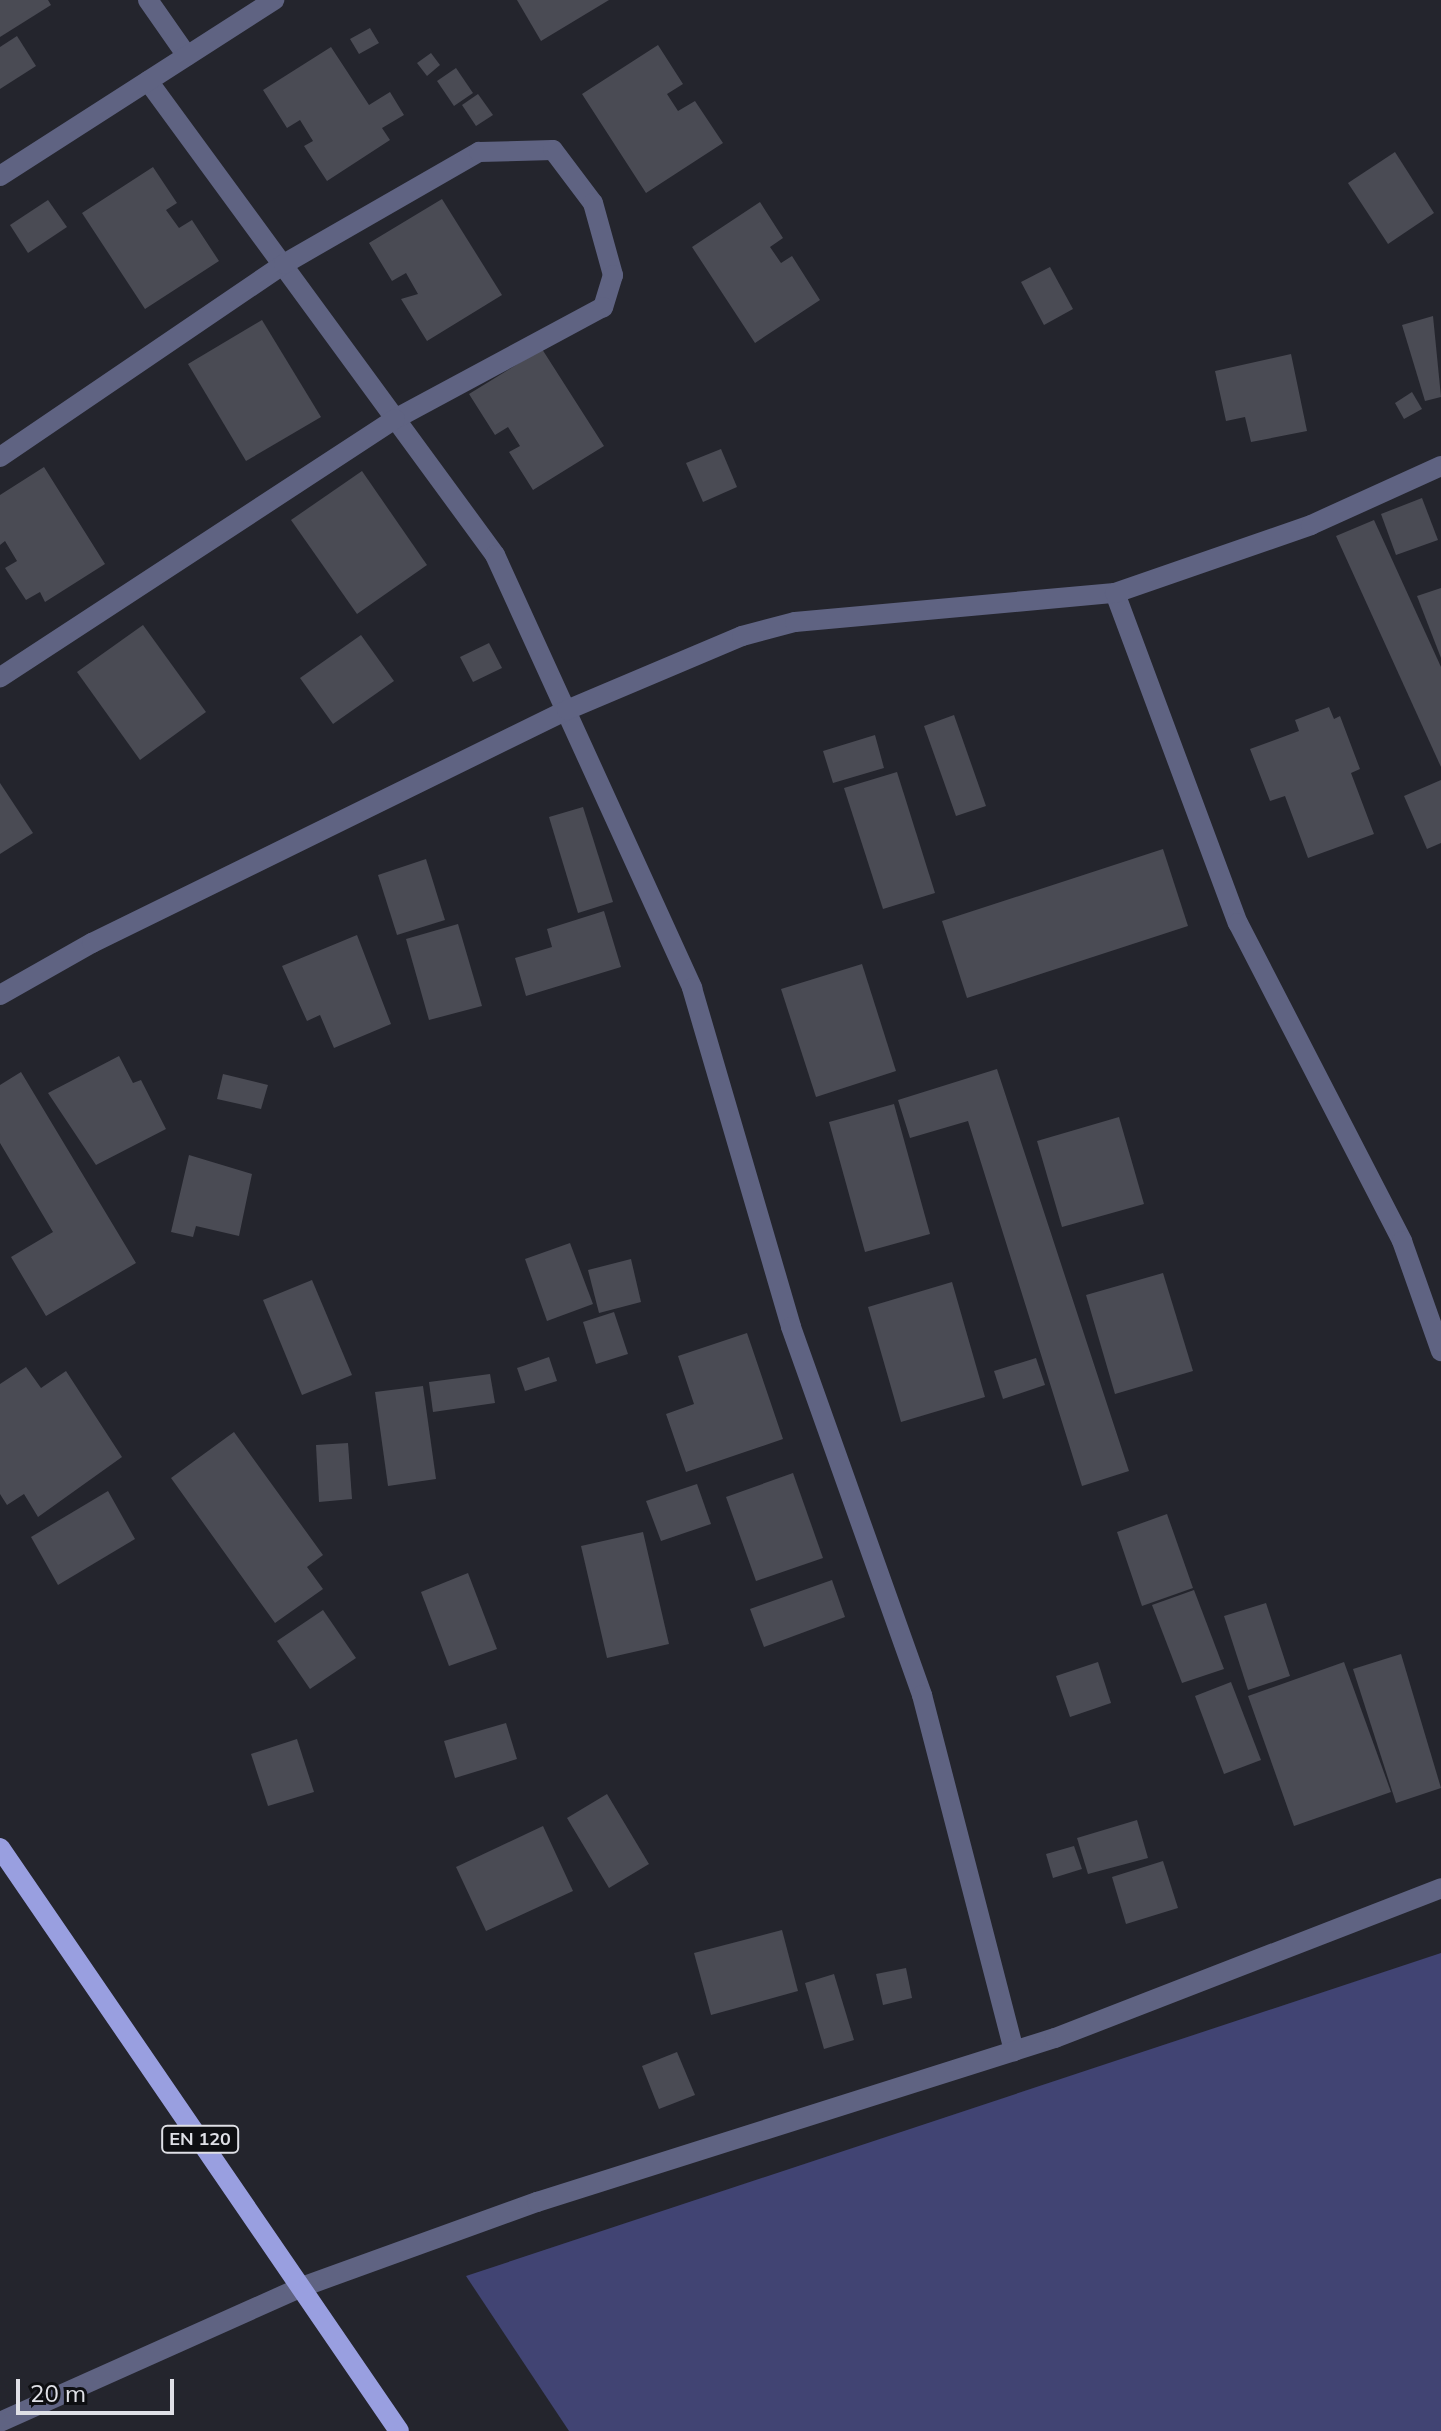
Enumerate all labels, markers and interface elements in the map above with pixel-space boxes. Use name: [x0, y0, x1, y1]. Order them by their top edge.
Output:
road number: EN 120: [160, 2125, 240, 2153]
scale bar: [20, 2363, 178, 2413]
text: 20 m: [30, 2378, 86, 2408]

